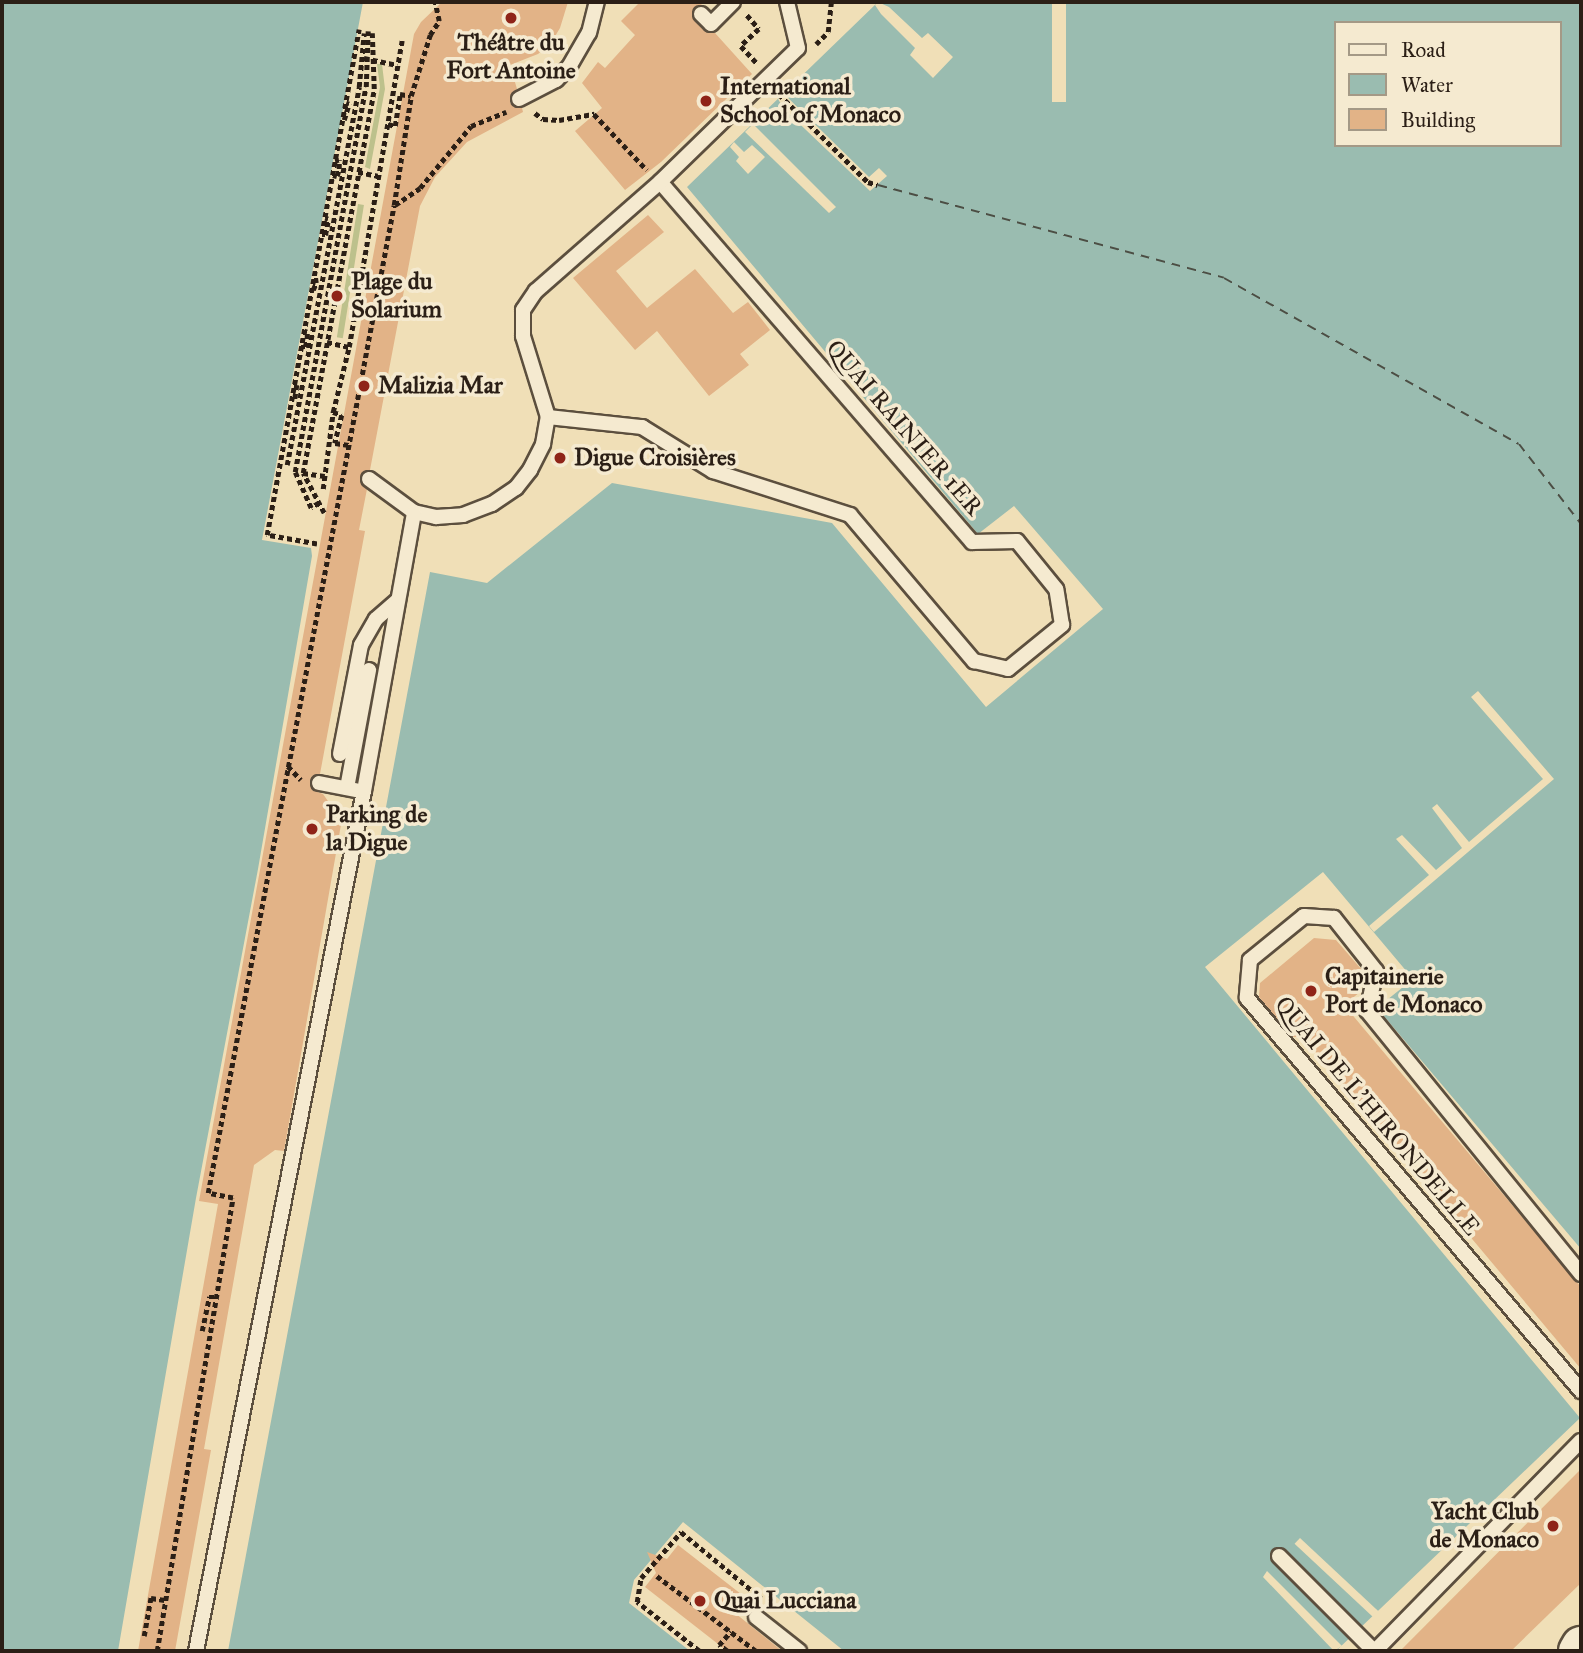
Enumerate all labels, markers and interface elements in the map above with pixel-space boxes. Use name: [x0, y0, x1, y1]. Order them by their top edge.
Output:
marker: Théâtre du Fort Antoine: [503, 10, 519, 26]
legend: [1334, 21, 1562, 147]
place label: Théâtre du Fort Antoine: [446, 29, 576, 85]
text: Road: [1401, 37, 1446, 63]
text: Water: [1401, 72, 1453, 98]
place label: International School of Monaco: [720, 73, 901, 129]
marker: International School of Monaco: [698, 93, 714, 109]
text: Building: [1401, 107, 1475, 133]
place label: Plage du Solarium: [351, 268, 442, 324]
marker: Plage du Solarium: [329, 288, 345, 304]
street label: QUAI RAINIER 1ER: [820, 334, 988, 522]
place label: Malizia Mar: [378, 372, 503, 400]
marker: Malizia Mar: [356, 378, 372, 394]
place label: Digue Croisières: [574, 444, 736, 472]
marker: Digue Croisières: [552, 450, 568, 466]
place label: Parking de la Digue: [326, 801, 427, 857]
marker: Parking de la Digue: [304, 821, 320, 837]
place label: Capitainerie Port de Monaco: [1325, 963, 1482, 1019]
marker: Capitainerie Port de Monaco: [1303, 983, 1319, 999]
street label: QUAI DE L’HIRONDELLE: [1268, 991, 1486, 1241]
place label: Yacht Club de Monaco: [1430, 1498, 1539, 1554]
marker: Yacht Club de Monaco: [1545, 1518, 1561, 1534]
place label: Quai Lucciana: [714, 1587, 856, 1615]
marker: Quai Lucciana: [692, 1593, 708, 1609]

